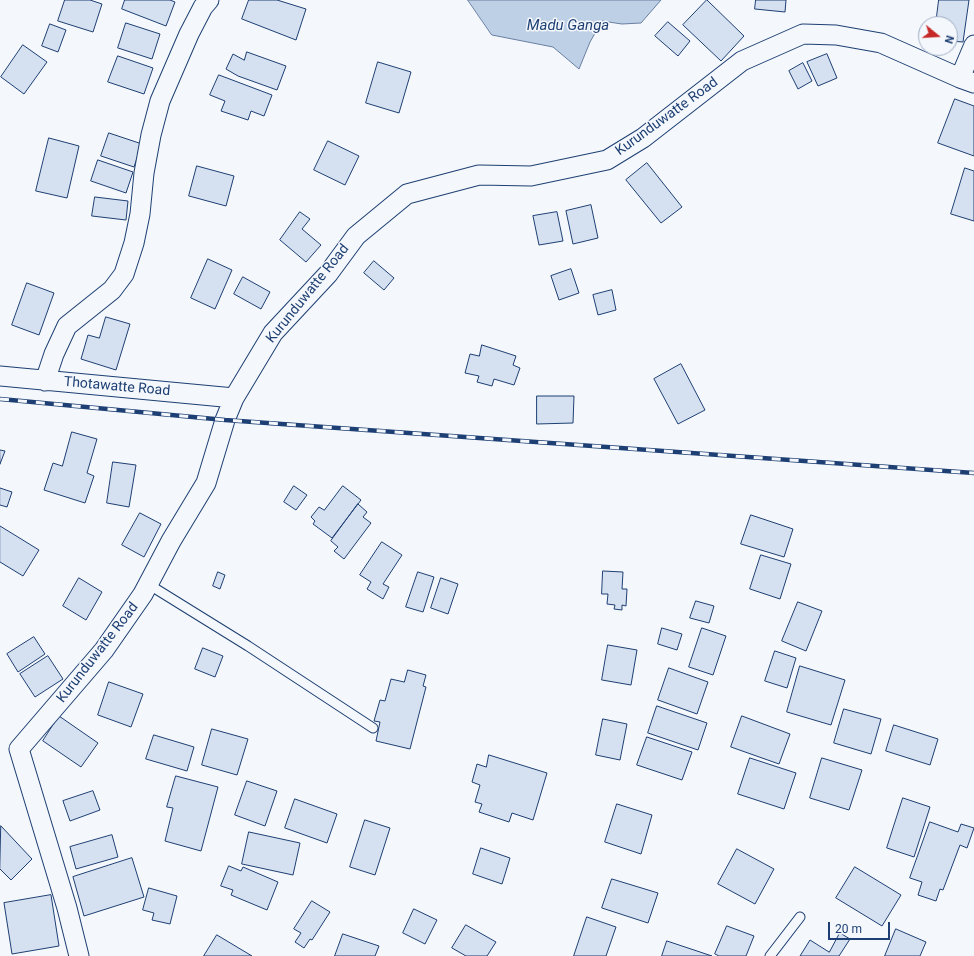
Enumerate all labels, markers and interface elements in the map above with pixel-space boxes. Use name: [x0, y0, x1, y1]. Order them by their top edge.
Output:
north arrow: [918, 16, 958, 56]
water label: Madu Ganga: [527, 17, 609, 35]
text: N: [942, 34, 956, 45]
street label: Kurunduwatte Road: [613, 74, 721, 160]
street label: Kurunduwatte Road: [263, 241, 353, 347]
street label: Thotawatte Road: [63, 374, 171, 400]
street label: Kurunduwatte Road: [54, 600, 142, 706]
scale bar: [830, 914, 892, 940]
text: 20 m: [835, 922, 862, 936]

